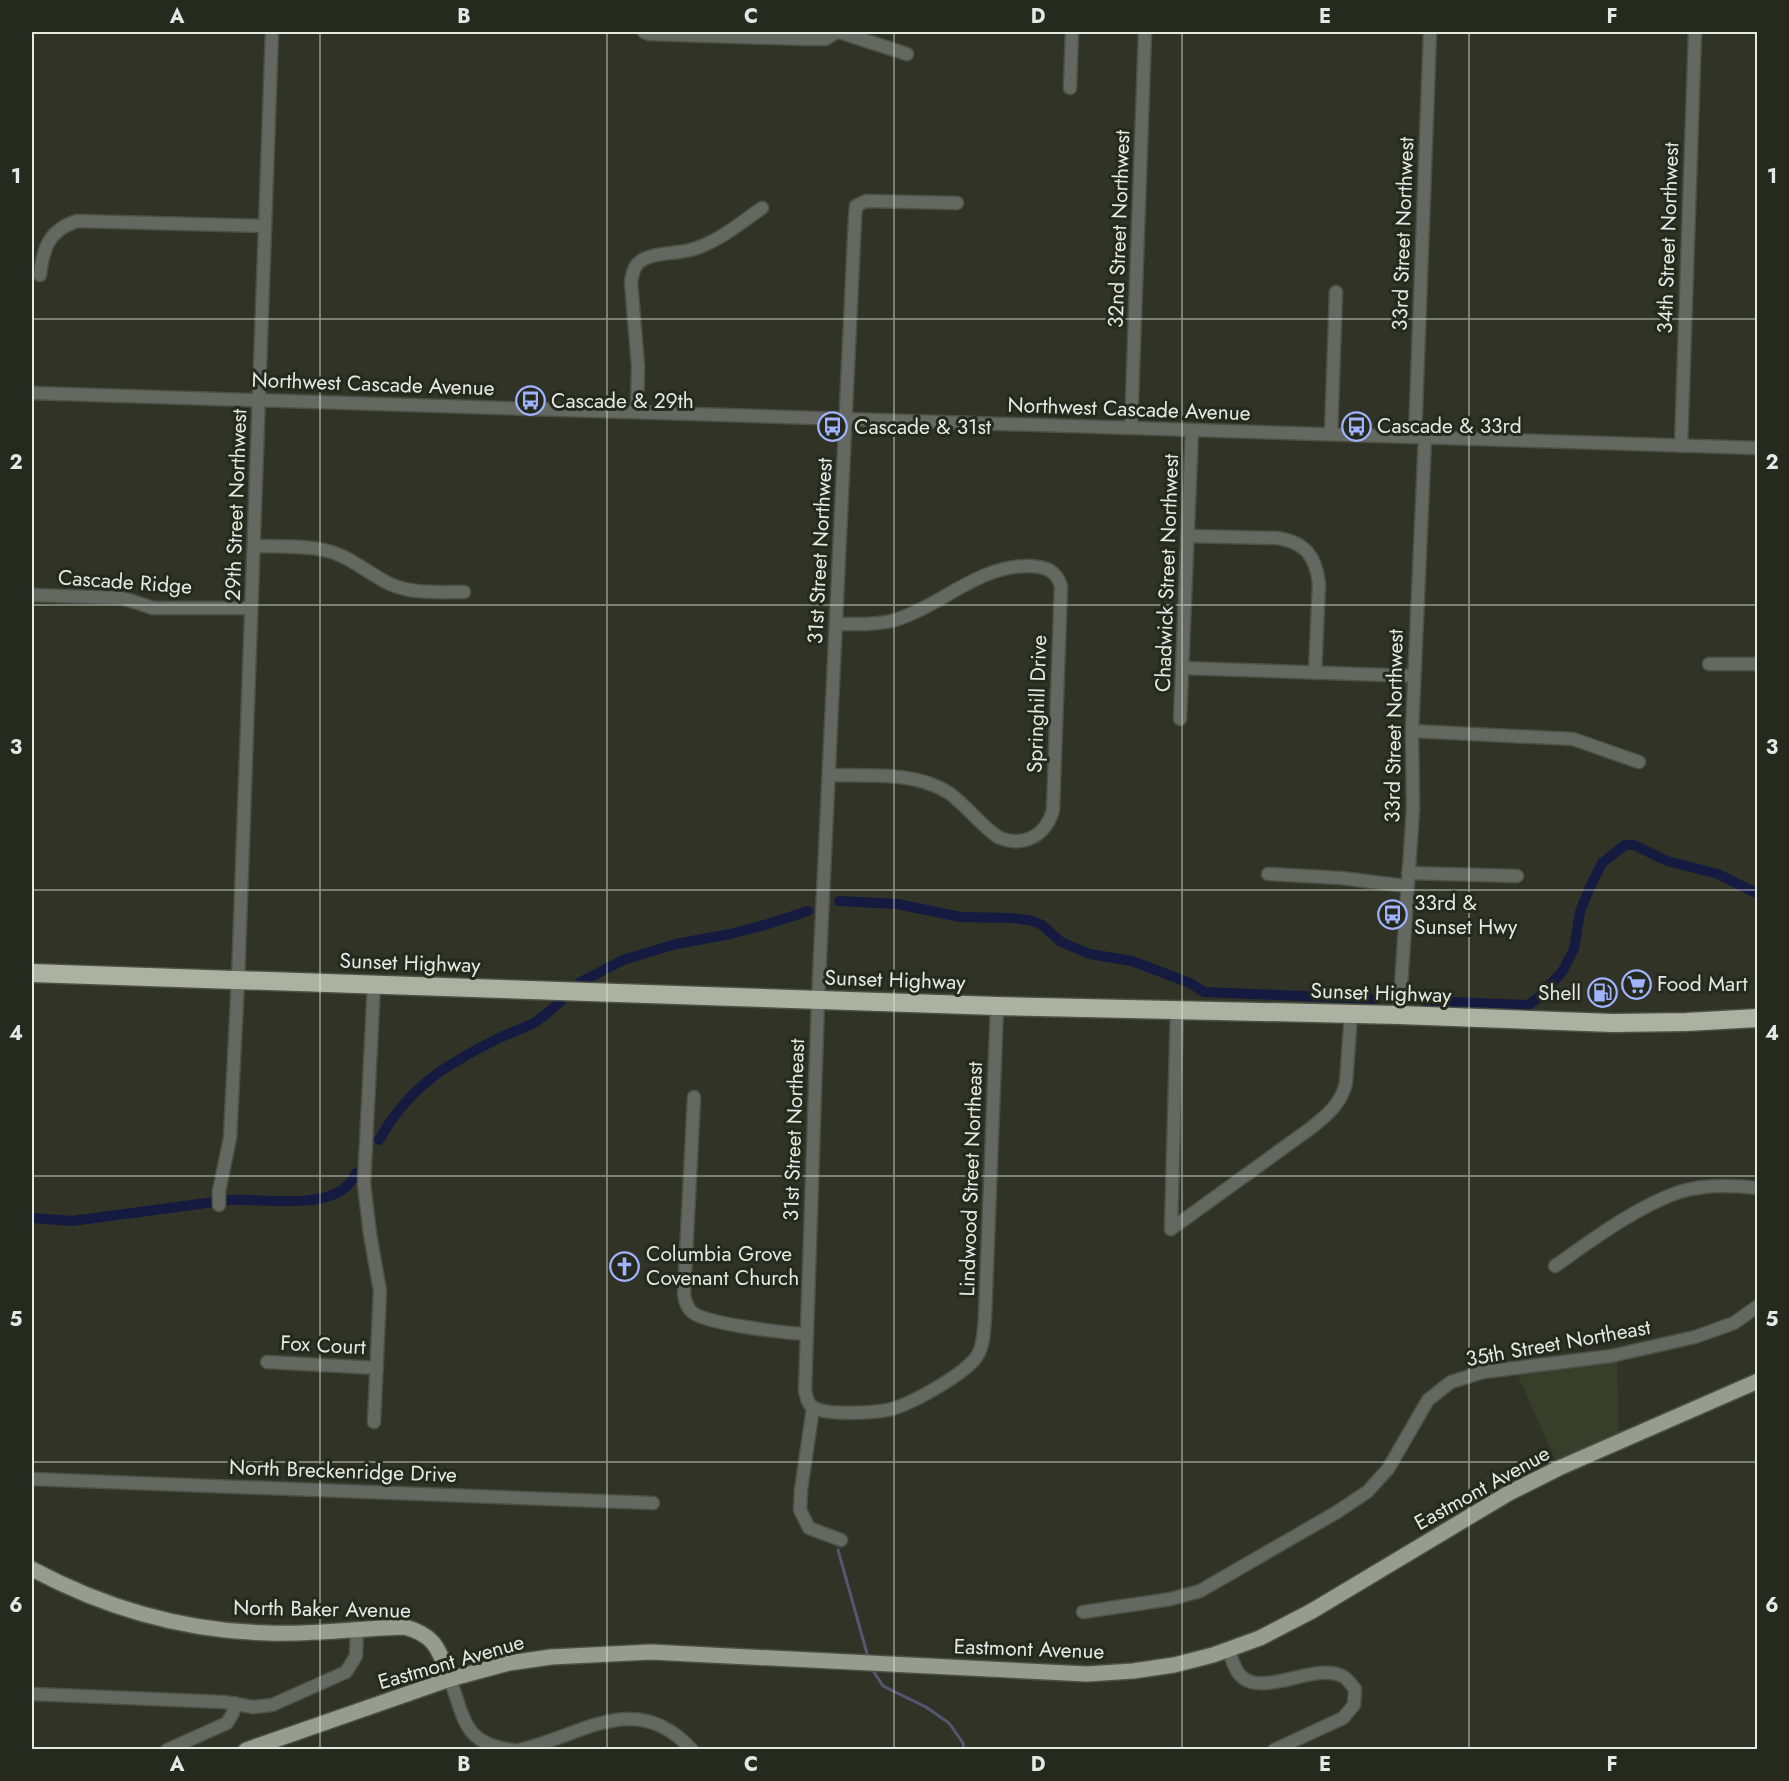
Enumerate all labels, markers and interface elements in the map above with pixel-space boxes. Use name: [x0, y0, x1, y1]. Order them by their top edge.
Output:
text: A: [169, 2, 185, 31]
text: B: [457, 2, 471, 31]
text: C: [744, 2, 758, 31]
text: D: [1031, 2, 1045, 31]
text: E: [1319, 2, 1331, 31]
text: F: [1606, 2, 1618, 31]
street label: 32nd Street Northwest: [1101, 129, 1137, 329]
street label: 33rd Street Northwest: [1385, 137, 1421, 331]
street label: 34th Street Northwest: [1650, 142, 1686, 334]
text: 1: [11, 162, 21, 191]
text: 1: [1767, 162, 1777, 191]
street label: Northwest Cascade Avenue: [251, 365, 495, 403]
bus stop icon: Cascade & 29th: [514, 385, 546, 417]
place label: Cascade & 29th: [551, 386, 694, 416]
street label: Northwest Cascade Avenue: [1007, 390, 1251, 428]
street label: 29th Street Northwest: [218, 409, 254, 601]
bus stop icon: Cascade & 33rd: [1340, 410, 1372, 442]
bus stop icon: Cascade & 31st: [817, 411, 849, 443]
place label: Cascade & 33rd: [1377, 411, 1522, 441]
place label: Cascade & 31st: [854, 412, 991, 442]
text: 2: [9, 448, 23, 477]
text: 2: [1765, 448, 1779, 477]
street label: Chadwick Street Northwest: [1148, 453, 1186, 693]
street label: 31st Street Northwest: [800, 457, 840, 645]
street label: Cascade Ridge: [57, 562, 193, 602]
street label: 33rd Street Northwest: [1377, 629, 1411, 823]
street label: Springhill Drive: [1020, 634, 1054, 774]
text: 3: [10, 733, 22, 762]
text: 3: [1766, 733, 1778, 762]
place label: 33rd & Sunset Hwy: [1414, 888, 1518, 942]
bus stop icon: 33rd & Sunset Hwy: [1377, 899, 1409, 931]
street label: Sunset Highway: [339, 946, 482, 980]
street label: Sunset Highway: [824, 963, 967, 997]
supermarket icon: Food Mart: [1620, 968, 1652, 1000]
place label: Food Mart: [1657, 969, 1747, 999]
street label: Sunset Highway: [1310, 976, 1453, 1010]
fuel station icon: Shell: [1586, 977, 1618, 1009]
place label: Shell: [1538, 978, 1581, 1008]
text: 4: [9, 1019, 23, 1048]
text: 4: [1765, 1019, 1779, 1048]
street label: 31st Street Northeast: [776, 1038, 812, 1222]
street label: Lindwood Street Northeast: [952, 1061, 990, 1297]
place label: Columbia Grove Covenant Church: [646, 1239, 799, 1293]
church icon: Columbia Grove Covenant Church: [609, 1250, 641, 1282]
text: 5: [10, 1305, 23, 1334]
text: 5: [1766, 1305, 1779, 1334]
street label: 35th Street Northeast: [1463, 1312, 1653, 1374]
street label: Fox Court: [280, 1328, 366, 1362]
street label: Eastmont Avenue: [1409, 1438, 1555, 1538]
street label: North Breckenridge Drive: [229, 1452, 458, 1490]
text: 6: [9, 1591, 23, 1620]
text: 6: [1765, 1591, 1779, 1620]
street label: North Baker Avenue: [233, 1592, 411, 1626]
street label: Eastmont Avenue: [374, 1627, 528, 1697]
street label: Eastmont Avenue: [953, 1631, 1105, 1667]
text: A: [169, 1750, 185, 1779]
text: B: [457, 1750, 471, 1779]
text: C: [744, 1750, 758, 1779]
text: D: [1031, 1750, 1045, 1779]
text: E: [1319, 1750, 1331, 1779]
text: F: [1606, 1750, 1618, 1779]

